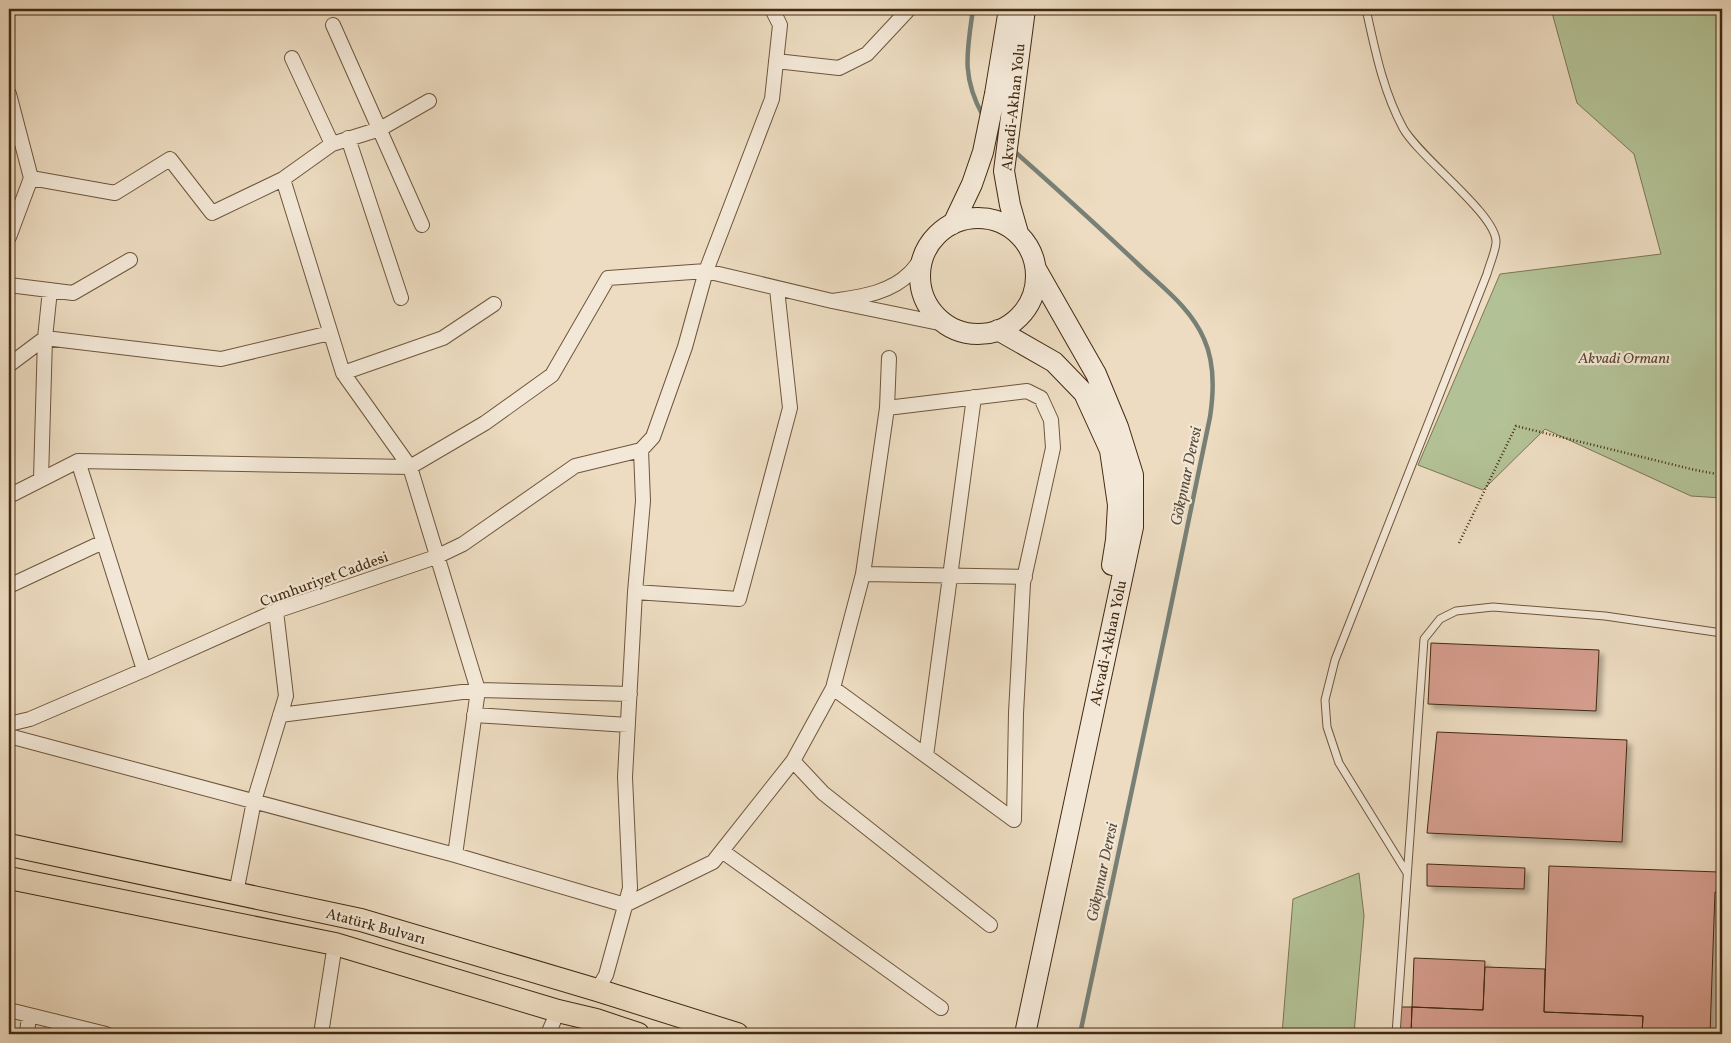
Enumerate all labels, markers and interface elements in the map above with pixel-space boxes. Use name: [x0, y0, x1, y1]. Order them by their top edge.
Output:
street label: Akvadi-Akhan Yolu: [997, 42, 1032, 172]
park label: Akvadi Ormanı: [1577, 349, 1670, 370]
water label: Gökpınar Deresi: [1166, 424, 1208, 528]
street label: Cumhuriyet Caddesi: [257, 547, 392, 613]
street label: Akvadi-Akhan Yolu: [1086, 579, 1133, 708]
water label: Gökpınar Deresi: [1082, 820, 1124, 924]
street label: Atatürk Bulvarı: [323, 904, 428, 951]

